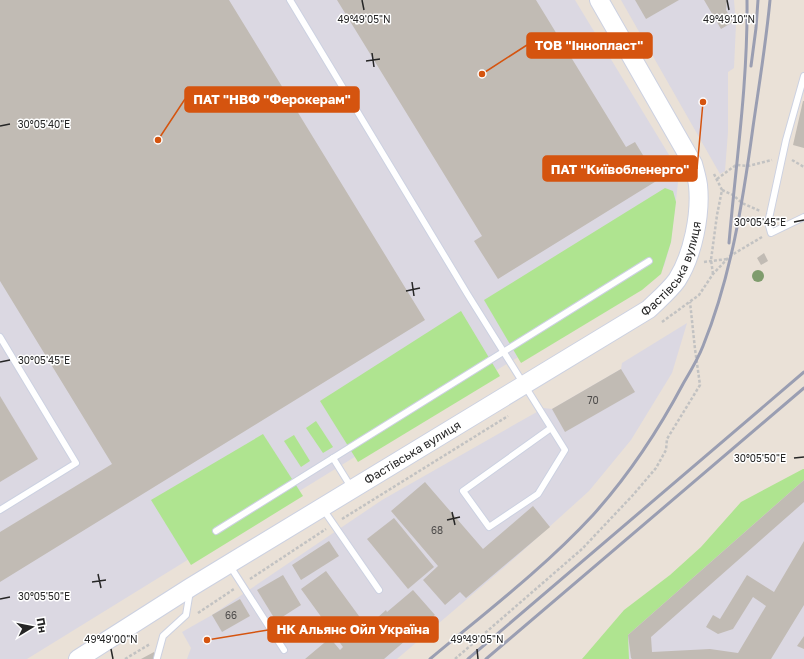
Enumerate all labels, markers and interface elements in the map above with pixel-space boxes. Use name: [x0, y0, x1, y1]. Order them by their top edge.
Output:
text: 49°49'05"N: [338, 13, 391, 25]
text: 49°49'10"N: [703, 13, 755, 25]
callout: ТОВ "Іннопласт": [527, 33, 652, 58]
text: ТОВ "Іннопласт": [535, 37, 643, 53]
callout: ПАТ "НВФ "Ферокерам": [185, 87, 359, 112]
text: ПАТ "НВФ "Ферокерам": [193, 91, 351, 107]
text: 30°05'40"E: [18, 118, 70, 130]
callout: ПАТ "Київобленерго": [543, 156, 697, 181]
text: ПАТ "Київобленерго": [551, 161, 689, 177]
text: 30°05'45"E: [734, 216, 786, 228]
street label: Фастівська вулиця: [638, 220, 704, 319]
text: 30°05'45"E: [18, 354, 70, 366]
house number: 70: [587, 394, 599, 406]
street label: Фастівська вулиця: [361, 417, 463, 487]
text: 30°05'50"E: [734, 452, 786, 464]
house number: 68: [431, 524, 443, 536]
text: 30°05'50"E: [18, 590, 70, 602]
north arrow: [12, 607, 52, 647]
house number: 66: [225, 609, 237, 621]
text: Пн: [35, 617, 50, 634]
callout: НК Альянс Ойл Україна: [268, 617, 438, 642]
text: НК Альянс Ойл Україна: [276, 621, 430, 637]
text: 49°49'00"N: [84, 633, 138, 645]
text: 49°49'05"N: [451, 633, 504, 645]

